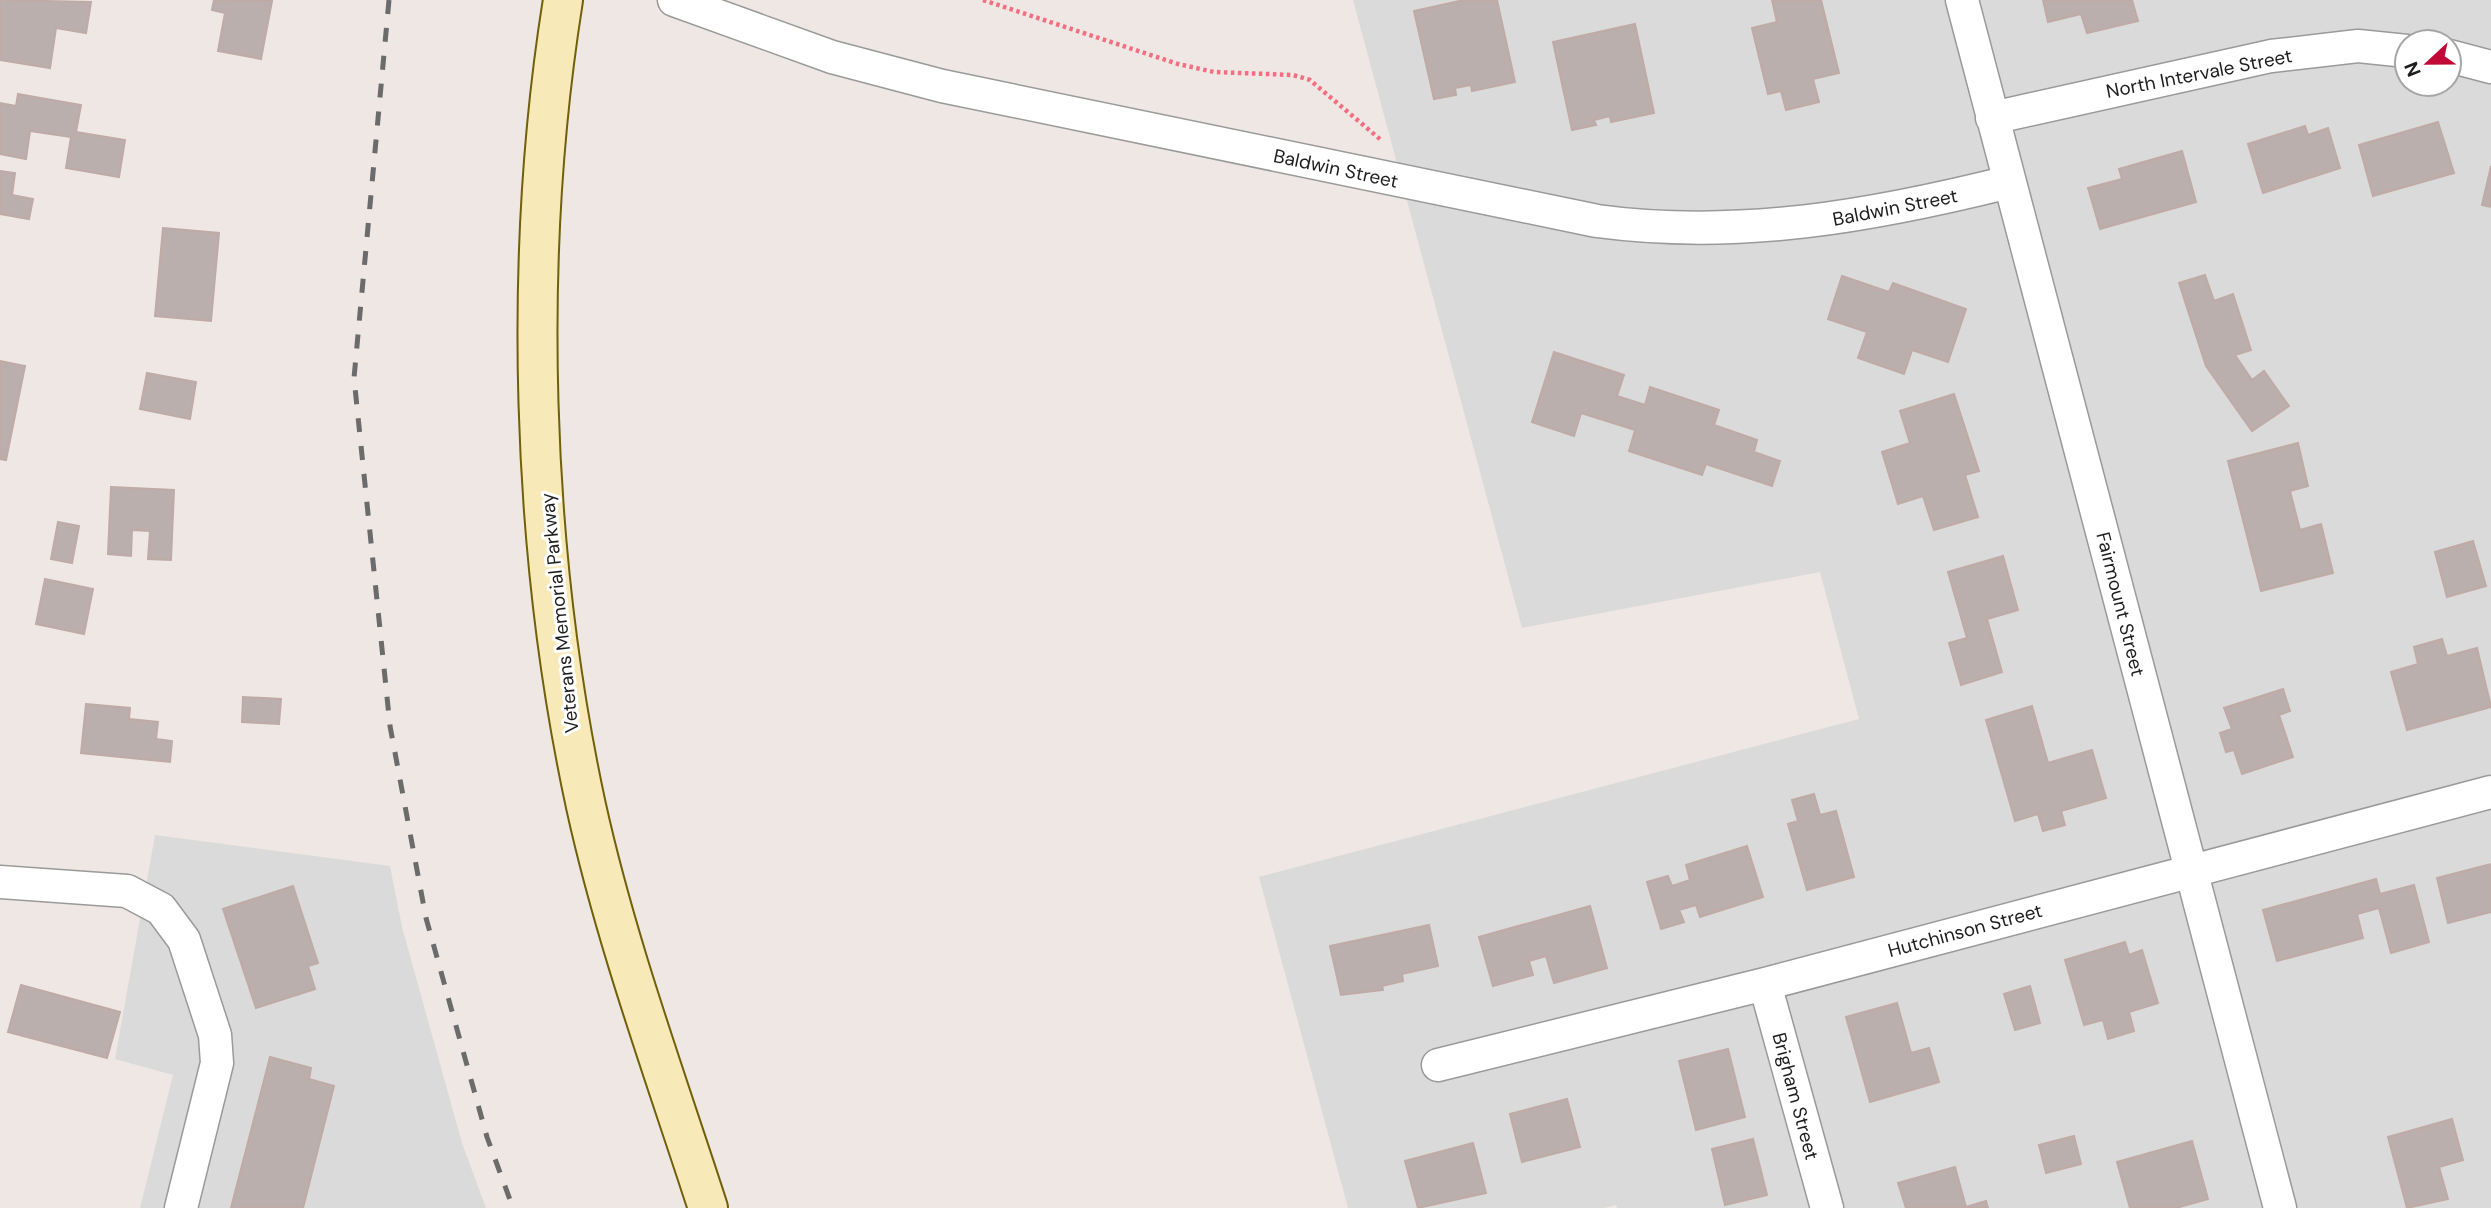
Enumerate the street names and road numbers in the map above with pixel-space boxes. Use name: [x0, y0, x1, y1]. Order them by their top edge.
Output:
street label: North Intervale Street: [2104, 43, 2294, 104]
street label: Baldwin Street: [1271, 143, 1401, 194]
street label: Baldwin Street: [1830, 183, 1960, 232]
street label: Veterans Memorial Parkway: [534, 491, 585, 734]
street label: Fairmount Street: [2091, 529, 2151, 679]
street label: Hutchinson Street: [1885, 898, 2045, 963]
street label: Brigham Street: [1767, 1030, 1825, 1163]

